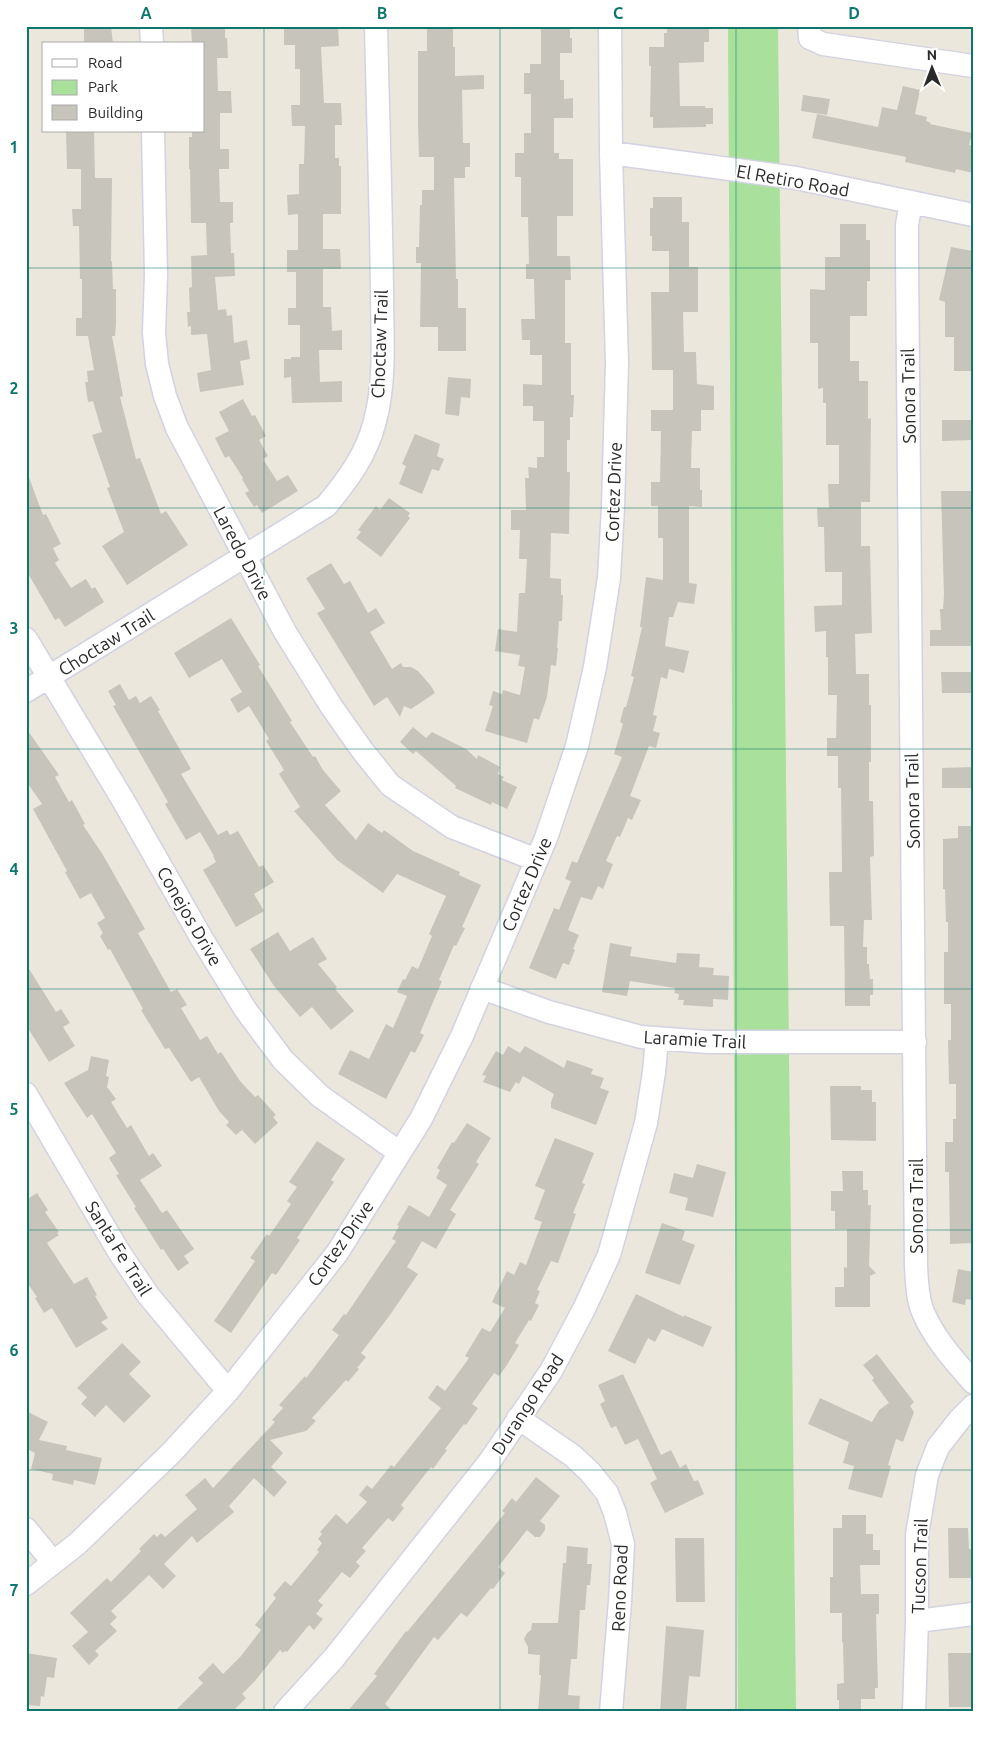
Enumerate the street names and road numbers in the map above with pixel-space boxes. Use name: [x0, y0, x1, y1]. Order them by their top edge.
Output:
street label: El Retiro Road: [735, 160, 851, 200]
street label: Choctaw Trail: [367, 289, 391, 399]
street label: Sonora Trail: [897, 348, 919, 444]
street label: Cortez Drive: [601, 442, 625, 542]
street label: Laredo Drive: [210, 503, 276, 603]
street label: Choctaw Trail: [54, 604, 158, 679]
street label: Sonora Trail: [901, 753, 923, 849]
street label: Cortez Drive: [497, 834, 555, 934]
street label: Conejos Drive: [154, 863, 226, 969]
street label: Laramie Trail: [643, 1026, 747, 1052]
street label: Sonora Trail: [906, 1158, 926, 1254]
street label: Cortez Drive: [303, 1196, 377, 1290]
street label: Santa Fe Trail: [82, 1197, 156, 1299]
street label: Durango Road: [487, 1350, 567, 1458]
street label: Tucson Trail: [907, 1518, 931, 1614]
street label: Reno Road: [607, 1544, 631, 1632]

